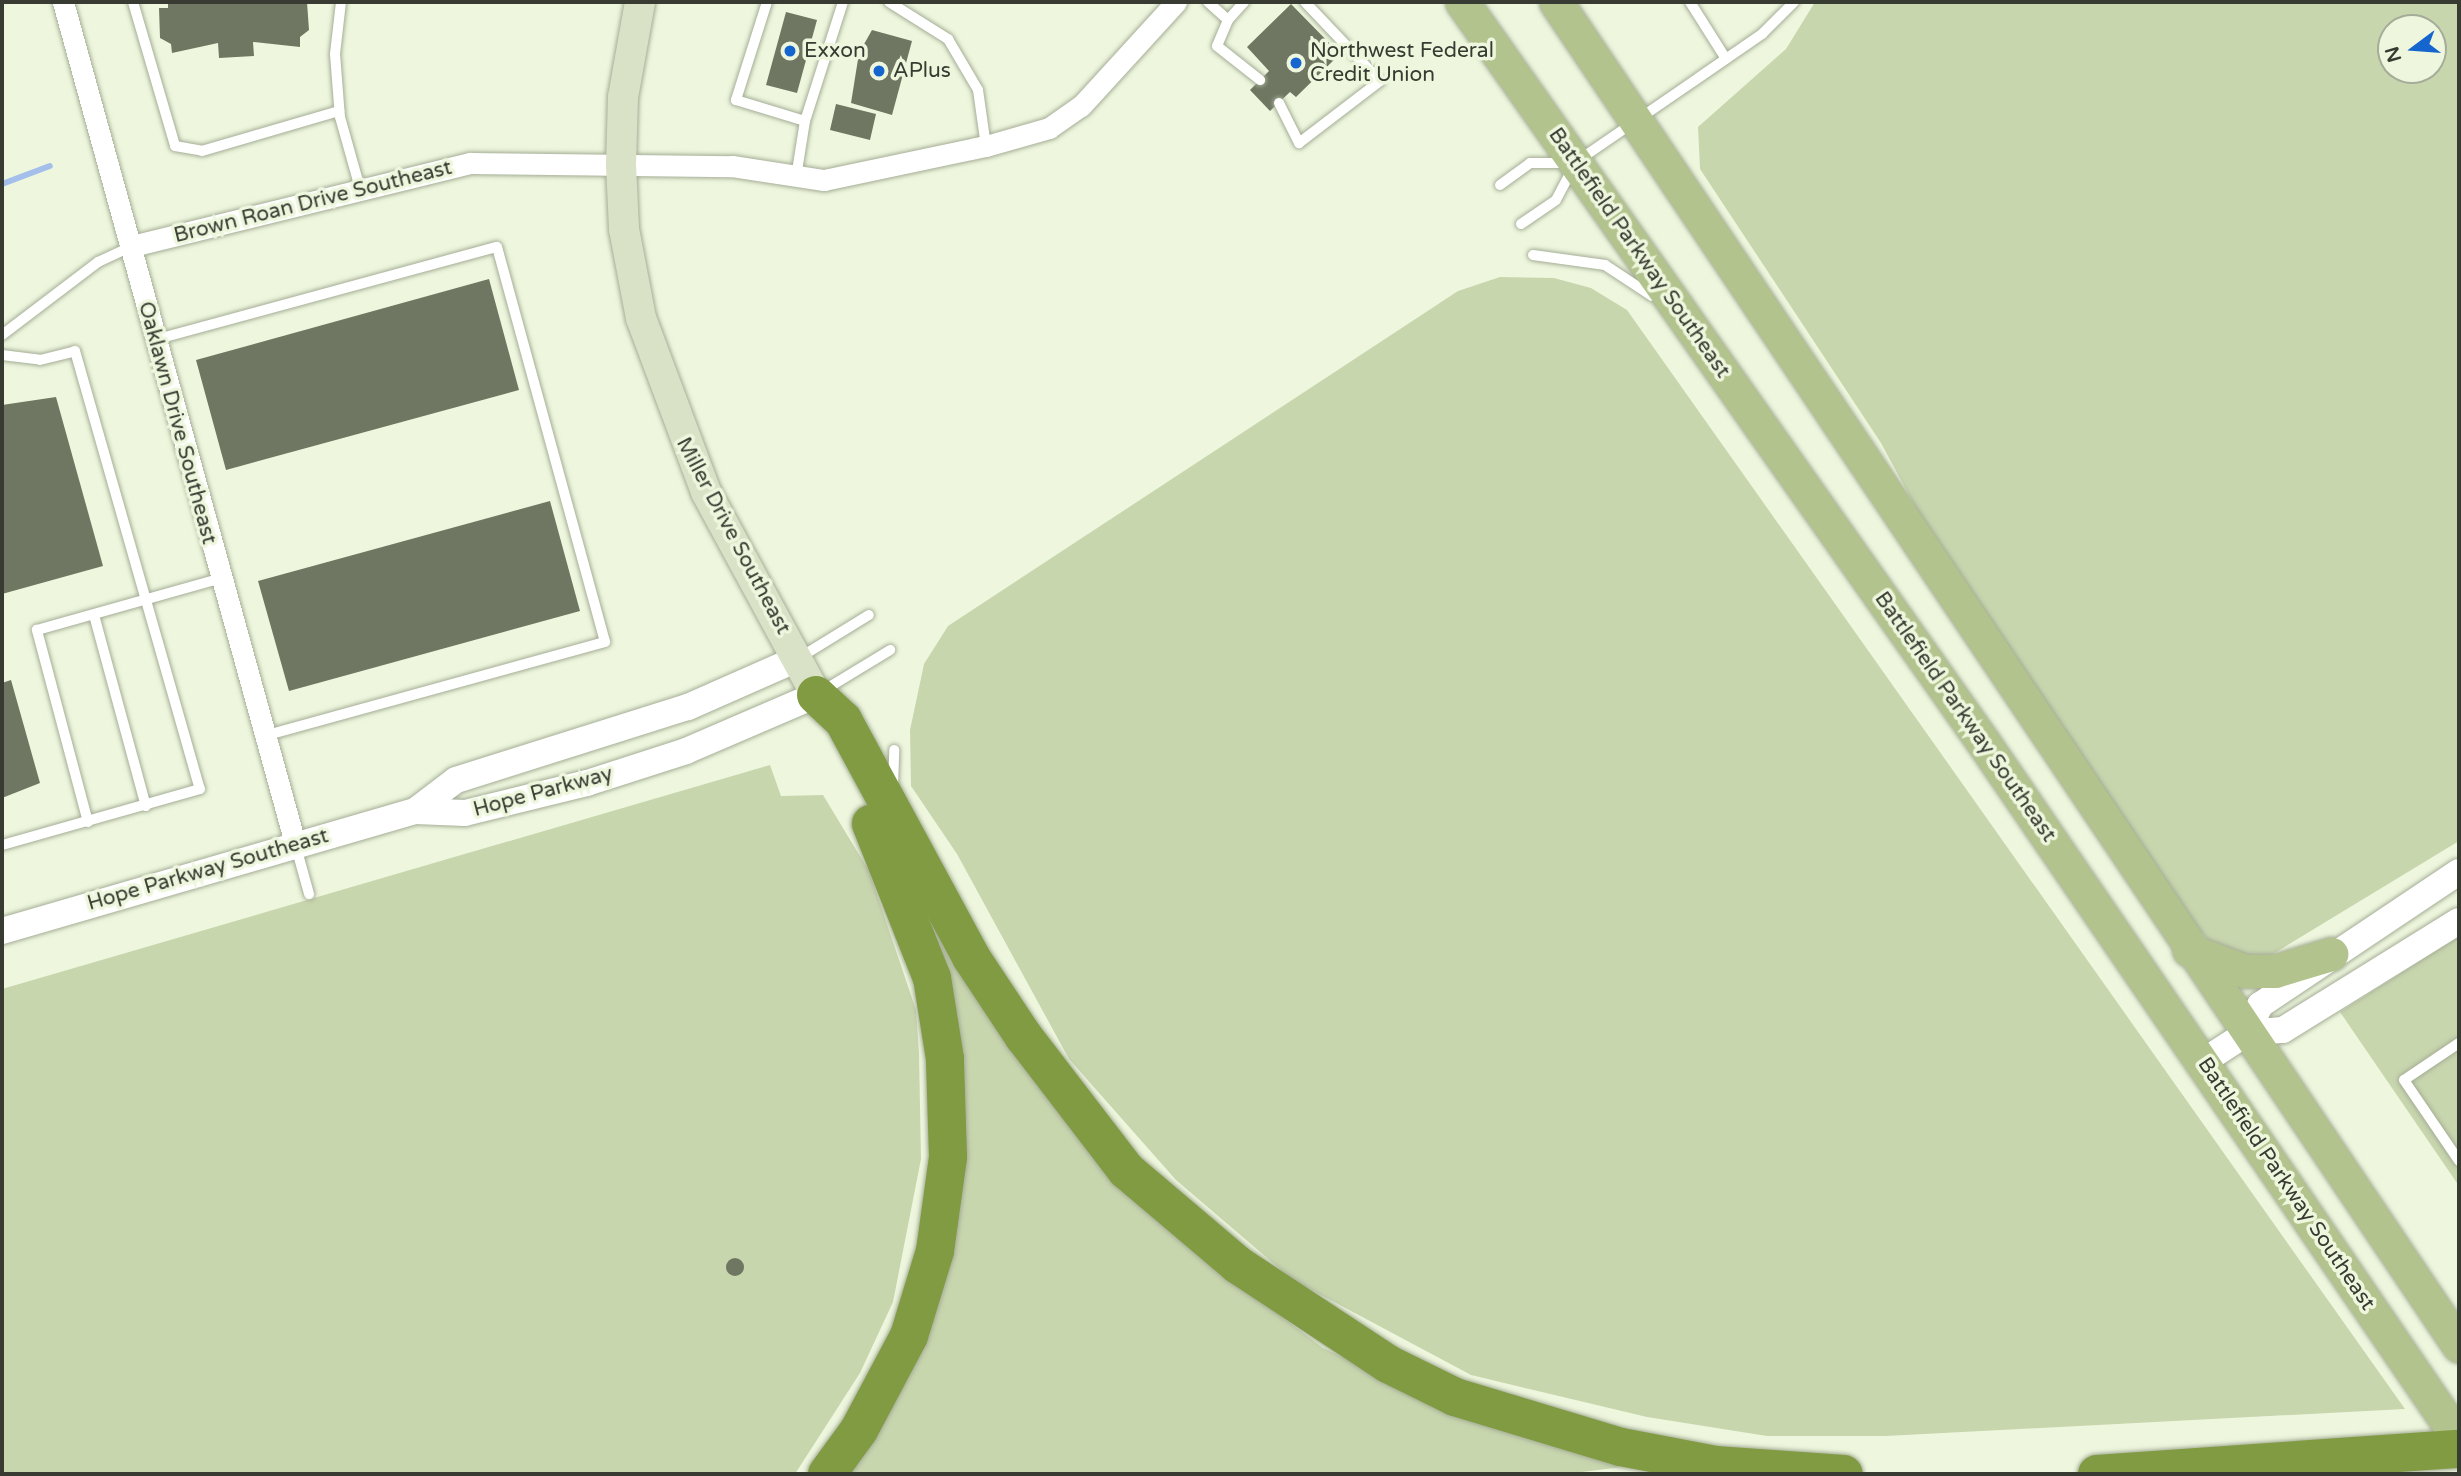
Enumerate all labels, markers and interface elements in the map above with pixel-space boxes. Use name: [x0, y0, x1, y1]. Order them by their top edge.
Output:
north arrow: [2377, 14, 2447, 84]
place label: Exxon: [804, 38, 866, 64]
place label: Northwest Federal Credit Union: [1310, 38, 1494, 88]
marker: Exxon: [782, 43, 798, 59]
text: N: [2381, 44, 2406, 65]
marker: Northwest Federal Credit Union: [1288, 55, 1304, 71]
place label: APlus: [893, 58, 951, 84]
marker: APlus: [871, 63, 887, 79]
street label: Battlefield Parkway Southeast: [1543, 123, 1735, 383]
street label: Brown Roan Drive Southeast: [171, 155, 455, 249]
street label: Oaklawn Drive Southeast: [132, 299, 222, 547]
street label: Miller Drive Southeast: [670, 433, 796, 639]
street label: Battlefield Parkway Southeast: [1869, 587, 2061, 847]
street label: Hope Parkway: [471, 761, 615, 823]
street label: Hope Parkway Southeast: [85, 823, 331, 917]
street label: Battlefield Parkway Southeast: [2192, 1053, 2380, 1315]

